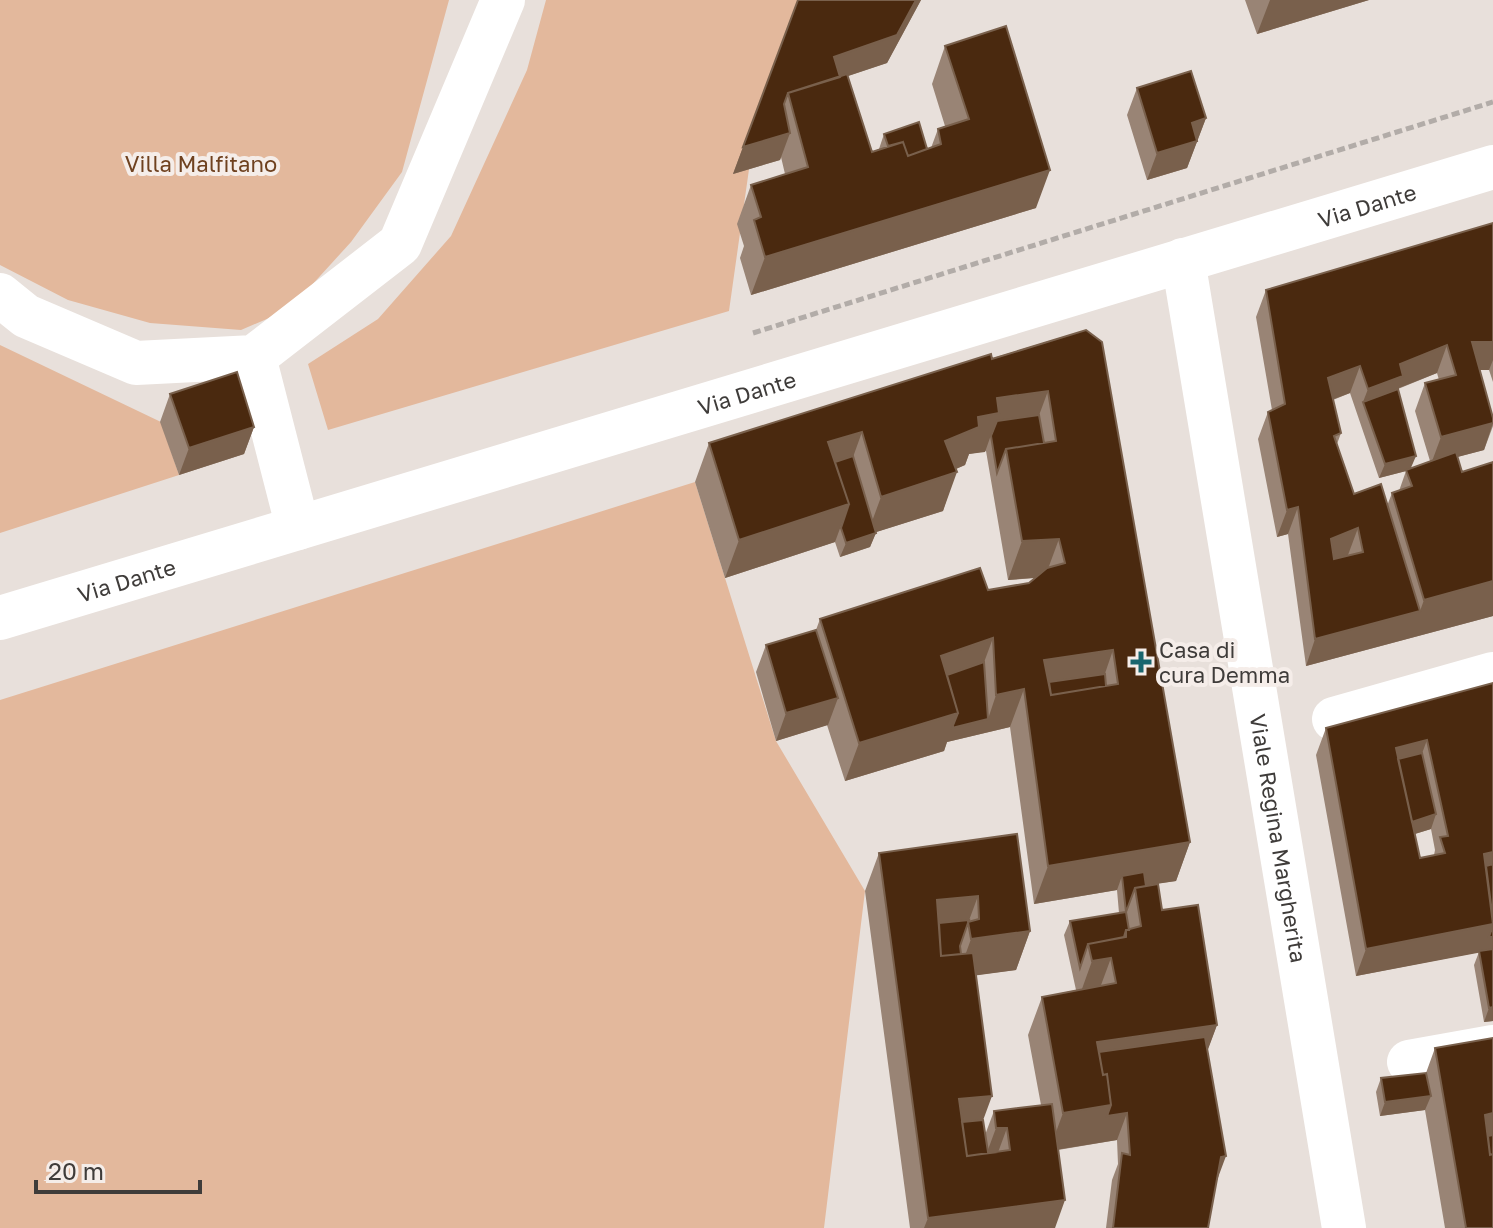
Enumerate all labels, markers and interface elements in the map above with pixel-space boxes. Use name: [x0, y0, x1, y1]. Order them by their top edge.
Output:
park label: Villa Malfitano: [125, 150, 277, 177]
street label: Via Dante: [1315, 177, 1419, 233]
street label: Via Dante: [694, 365, 799, 420]
street label: Via Dante: [74, 552, 179, 607]
place label: Casa di cura Demma: [1159, 636, 1290, 688]
marker: Casa di cura Demma: [1130, 651, 1152, 673]
street label: Viale Regina Margherita: [1245, 712, 1313, 965]
scale bar: [36, 1144, 200, 1194]
text: 20 m: [48, 1156, 104, 1185]

